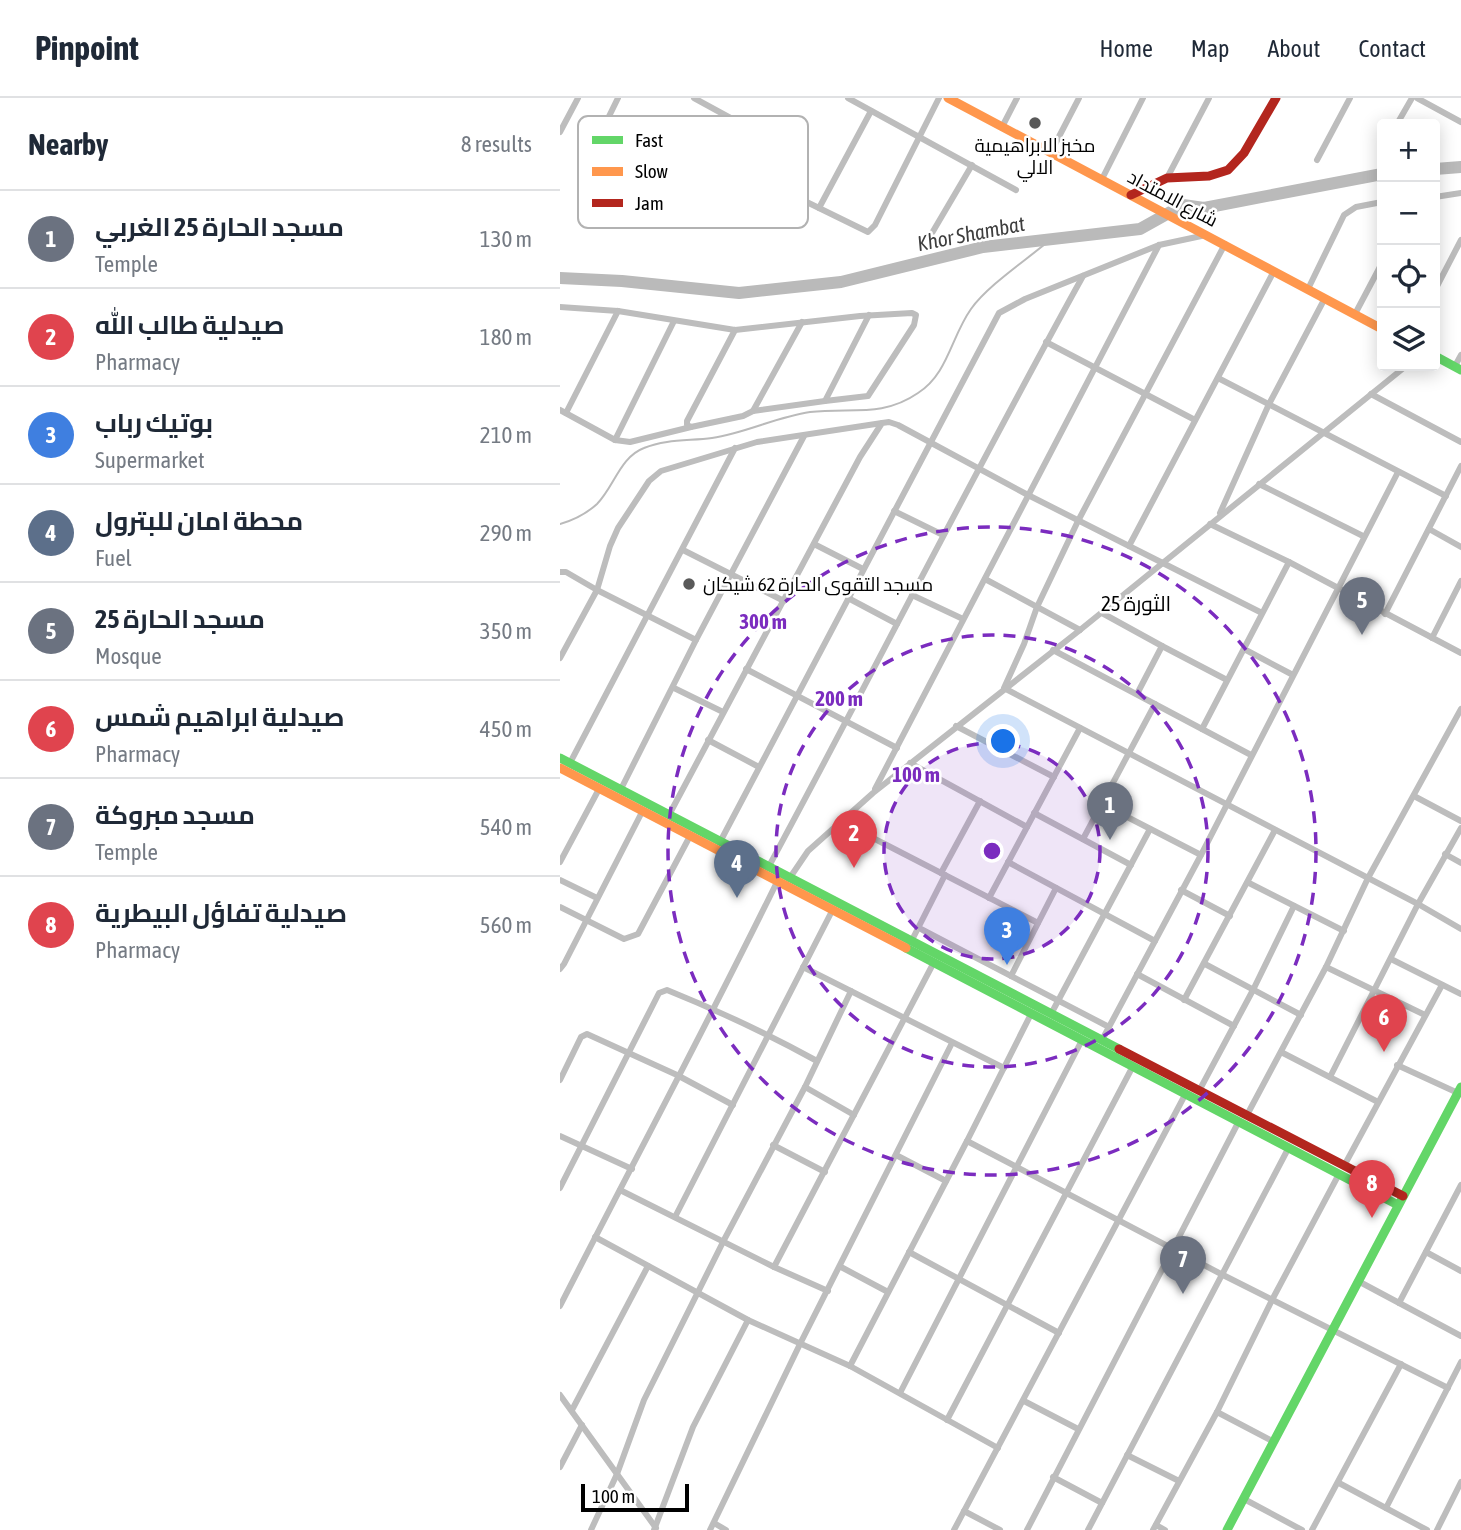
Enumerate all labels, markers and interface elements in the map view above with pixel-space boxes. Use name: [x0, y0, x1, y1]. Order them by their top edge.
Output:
text: Pinpoint: [35, 29, 139, 67]
text: Home: [1099, 35, 1153, 62]
text: Map: [1191, 35, 1229, 62]
text: About: [1267, 35, 1320, 62]
text: Contact: [1358, 35, 1426, 62]
marker: مخبز الابراهيمية الالي: [1027, 115, 1043, 131]
legend: [578, 116, 808, 228]
map controls: [1377, 119, 1440, 371]
button: +: [1377, 119, 1440, 182]
text: Nearby: [28, 127, 108, 161]
text: Fast: [635, 129, 663, 151]
text: 8 results: [461, 131, 532, 157]
place label: مخبز الابراهيمية الالي: [975, 134, 1095, 182]
text: Slow: [635, 160, 669, 182]
street label: شارع الامتداد: [1123, 165, 1222, 234]
button: −: [1377, 182, 1440, 245]
text: Jam: [635, 192, 664, 214]
water label: Khor Shambat: [915, 211, 1027, 255]
text: مسجد الحارة 25 الغربي: [95, 212, 344, 242]
text: 1: [46, 226, 56, 252]
text: 130 m: [480, 226, 532, 252]
button: locate: [1377, 245, 1440, 308]
text: Temple: [95, 251, 158, 277]
button: layers: [1377, 308, 1440, 371]
text: صيدلية طالب الله: [95, 310, 284, 340]
text: 2: [46, 324, 56, 350]
text: 180 m: [480, 324, 532, 350]
text: Pharmacy: [95, 349, 180, 375]
text: بوتيك رباب: [95, 408, 213, 438]
text: 3: [46, 422, 56, 448]
text: 210 m: [480, 422, 532, 448]
text: Supermarket: [95, 447, 205, 473]
text: محطة امان للبترول: [95, 506, 303, 536]
text: 4: [46, 520, 56, 546]
text: 290 m: [480, 520, 532, 546]
text: Fuel: [95, 545, 132, 571]
place label: مسجد التقوى الحارة 62 شيكان: [703, 573, 933, 596]
marker: مسجد التقوى الحارة 62 شيكان: [681, 576, 697, 592]
pin: 5: [1339, 577, 1385, 635]
district label: الثورة 25: [1101, 591, 1171, 616]
text: مسجد الحارة 25: [95, 604, 265, 634]
text: 300 m: [739, 609, 787, 633]
text: 5: [46, 618, 56, 644]
text: 350 m: [480, 618, 532, 644]
text: Mosque: [95, 643, 162, 669]
text: 200 m: [815, 686, 863, 710]
text: صيدلية ابراهيم شمس: [95, 702, 344, 732]
text: 6: [46, 716, 56, 742]
text: 450 m: [480, 716, 532, 742]
your location: [986, 724, 1020, 758]
text: Pharmacy: [95, 741, 180, 767]
text: 100 m: [892, 762, 940, 786]
pin: 1: [1087, 782, 1133, 840]
text: مسجد مبروكة: [95, 800, 255, 830]
pin: 2: [831, 810, 877, 868]
text: 7: [46, 814, 56, 840]
text: 540 m: [480, 814, 532, 840]
text: Temple: [95, 839, 158, 865]
centre of rings: [980, 839, 1004, 863]
pin: 4: [714, 840, 760, 898]
text: صيدلية تفاؤل البيطرية: [95, 898, 347, 928]
pin: 3: [984, 907, 1030, 965]
text: 8: [46, 912, 56, 938]
text: 560 m: [480, 912, 532, 938]
text: Pharmacy: [95, 937, 180, 963]
pin: 6: [1361, 994, 1407, 1052]
pin: 8: [1349, 1160, 1395, 1218]
pin: 7: [1160, 1236, 1206, 1294]
scale bar: [581, 1481, 690, 1513]
text: 100 m: [592, 1485, 635, 1507]

